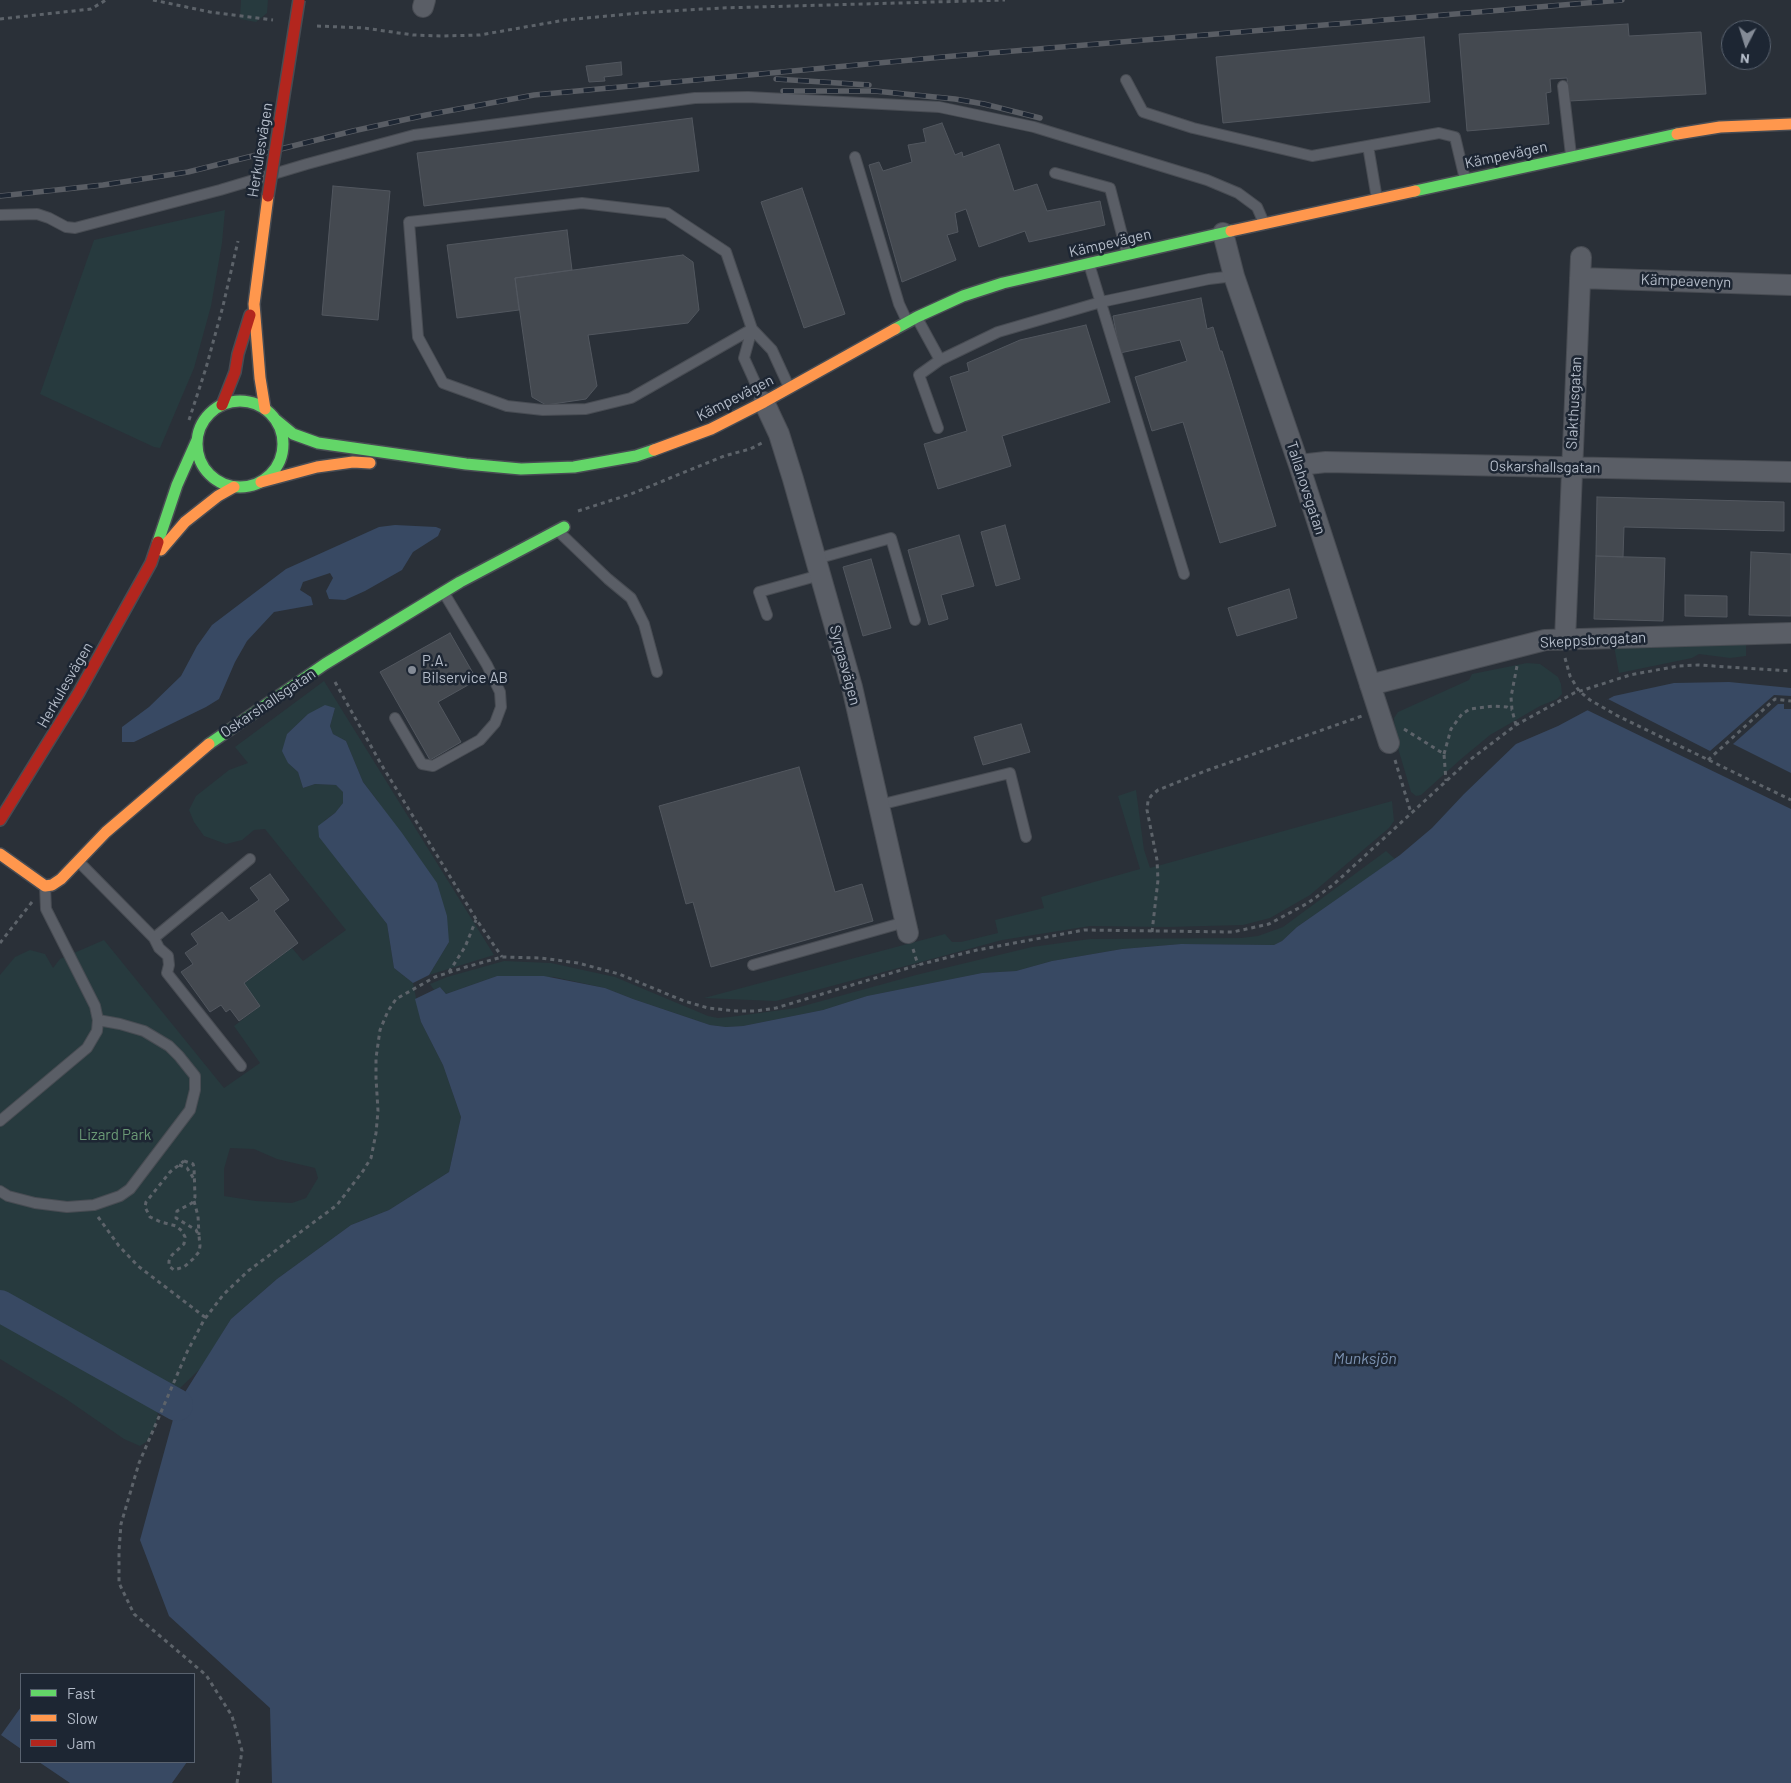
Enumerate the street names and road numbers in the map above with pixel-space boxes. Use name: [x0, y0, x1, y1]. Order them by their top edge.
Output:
street label: Herkulesvägen: [244, 101, 276, 199]
street label: Kämpevägen: [1463, 137, 1549, 173]
street label: Kämpevägen: [1067, 225, 1153, 261]
street label: Kämpeavenyn: [1640, 270, 1732, 292]
street label: Slakthusgatan: [1563, 356, 1585, 450]
street label: Kämpevägen: [694, 371, 776, 425]
street label: Tallahovsgatan: [1282, 439, 1330, 537]
street label: Oskarshallsgatan: [1489, 457, 1601, 477]
street label: Syrgasvägen: [826, 623, 864, 707]
street label: Skeppsbrogatan: [1539, 628, 1647, 652]
street label: Herkulesvägen: [33, 639, 97, 731]
street label: Oskarshallsgatan: [217, 665, 319, 741]

